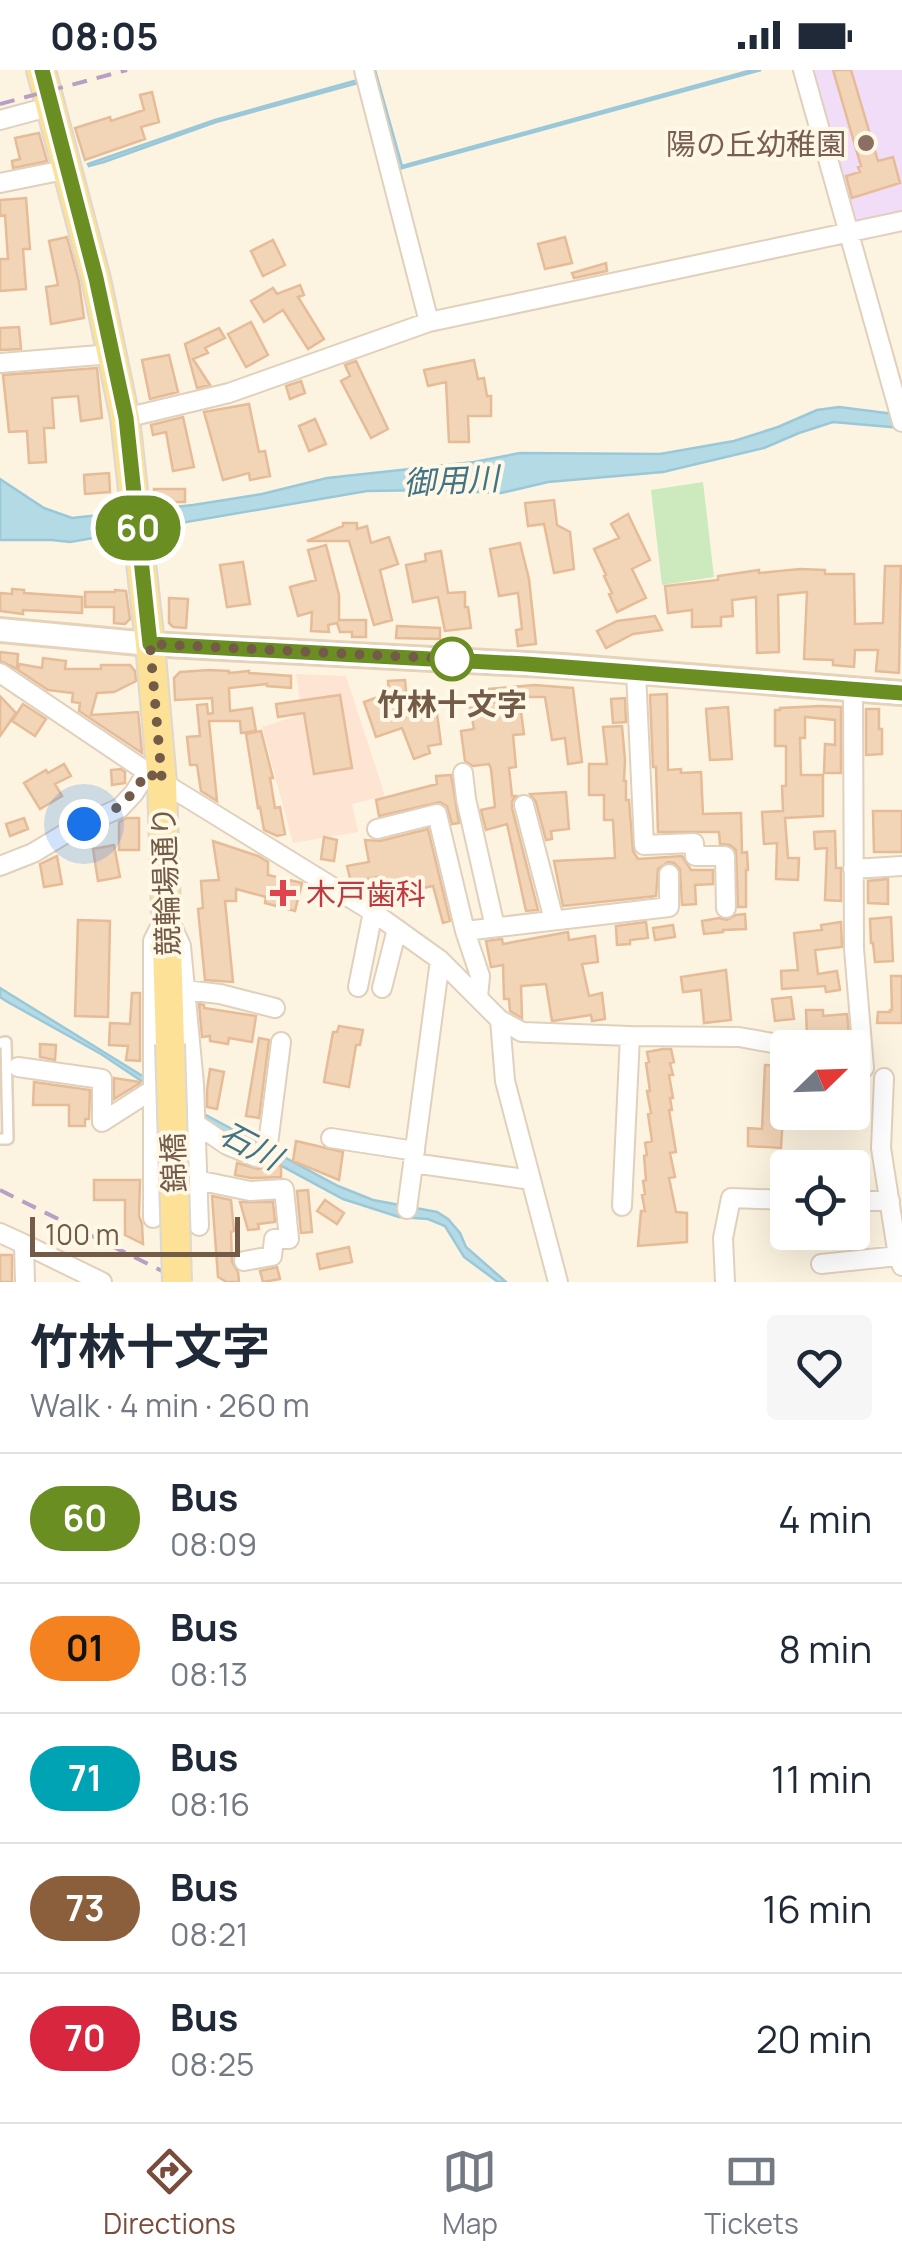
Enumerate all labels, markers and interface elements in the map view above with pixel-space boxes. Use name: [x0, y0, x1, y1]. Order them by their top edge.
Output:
text: 08:05: [50, 9, 159, 61]
place label: 陽の丘幼稚園: [666, 123, 846, 164]
marker: 陽の丘幼稚園: [855, 132, 877, 154]
water label: 御用川: [402, 455, 503, 504]
line badge: 60: [93, 496, 183, 560]
text: 60: [116, 504, 160, 552]
marker: 竹林十文字: [431, 638, 473, 680]
place label: 竹林十文字: [377, 683, 527, 724]
your location: [59, 799, 109, 849]
street label: 競輪場通り: [142, 805, 188, 957]
place label: 木戸歯科: [306, 873, 426, 914]
marker: 木戸歯科: [270, 880, 296, 906]
north arrow: [770, 1030, 870, 1130]
map controls: [770, 1030, 870, 1250]
water label: 石川: [212, 1111, 292, 1181]
street label: 錦橋: [151, 1132, 195, 1194]
button: locate: [770, 1150, 870, 1250]
scale bar: [30, 1212, 240, 1256]
text: 100 m: [45, 1215, 119, 1253]
text: 竹林十文字: [30, 1313, 270, 1378]
button: heart: [767, 1315, 872, 1420]
text: Walk · 4 min · 260 m: [30, 1383, 310, 1427]
text: Bus: [170, 1470, 238, 1522]
text: 4 min: [778, 1492, 872, 1544]
text: 60: [63, 1494, 107, 1542]
text: 08:09: [170, 1522, 257, 1566]
text: Bus: [170, 1600, 238, 1652]
text: 8 min: [779, 1622, 872, 1674]
text: 01: [66, 1624, 104, 1672]
text: 08:13: [170, 1652, 248, 1696]
text: Bus: [170, 1730, 238, 1782]
text: 11 min: [771, 1752, 872, 1804]
text: 71: [68, 1754, 102, 1802]
text: 08:16: [170, 1782, 250, 1826]
text: Bus: [170, 1860, 238, 1912]
text: 16 min: [762, 1882, 872, 1934]
text: 73: [65, 1884, 105, 1932]
text: 08:21: [170, 1912, 248, 1956]
text: Bus: [170, 1990, 238, 2042]
text: 20 min: [756, 2012, 872, 2064]
text: 70: [64, 2014, 106, 2062]
text: 08:25: [170, 2042, 254, 2086]
tab: Directions: [103, 2144, 236, 2242]
tab: Map: [442, 2144, 498, 2242]
tab: Tickets: [704, 2144, 799, 2242]

